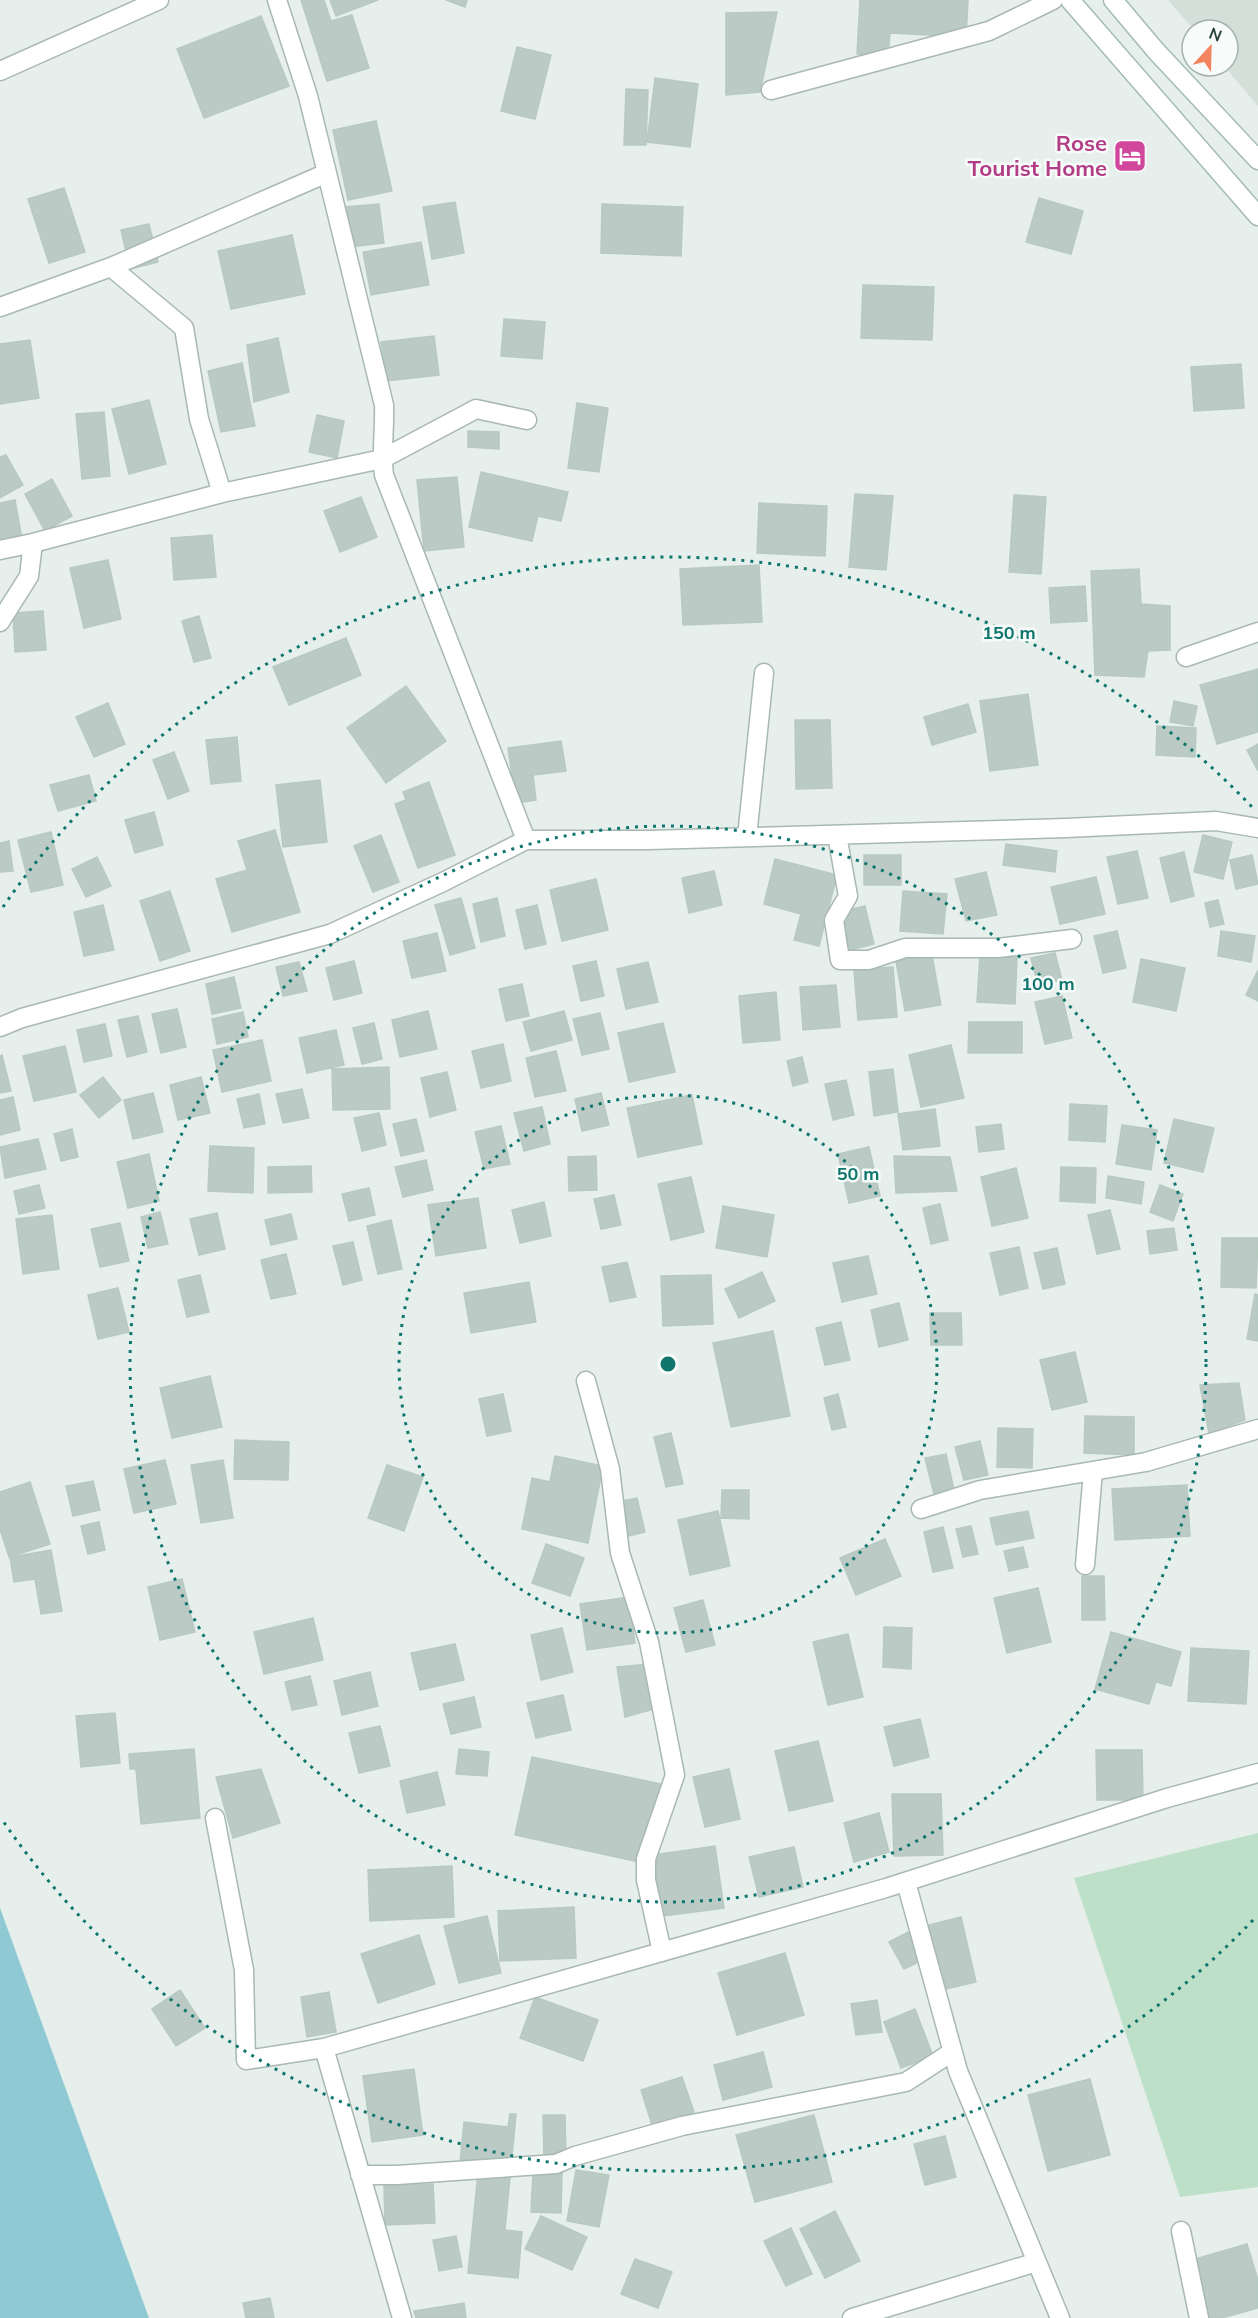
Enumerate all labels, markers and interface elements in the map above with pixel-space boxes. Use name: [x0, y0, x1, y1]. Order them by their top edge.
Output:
north arrow: [1180, 18, 1240, 78]
text: N: [1206, 23, 1225, 46]
place label: Rose Tourist Home: [967, 129, 1107, 182]
hotel icon: Rose Tourist Home: [1112, 138, 1148, 174]
text: 150 m: [982, 621, 1036, 644]
text: 100 m: [1021, 972, 1075, 995]
text: 50 m: [837, 1162, 879, 1185]
centre of rings: [658, 1354, 678, 1374]

